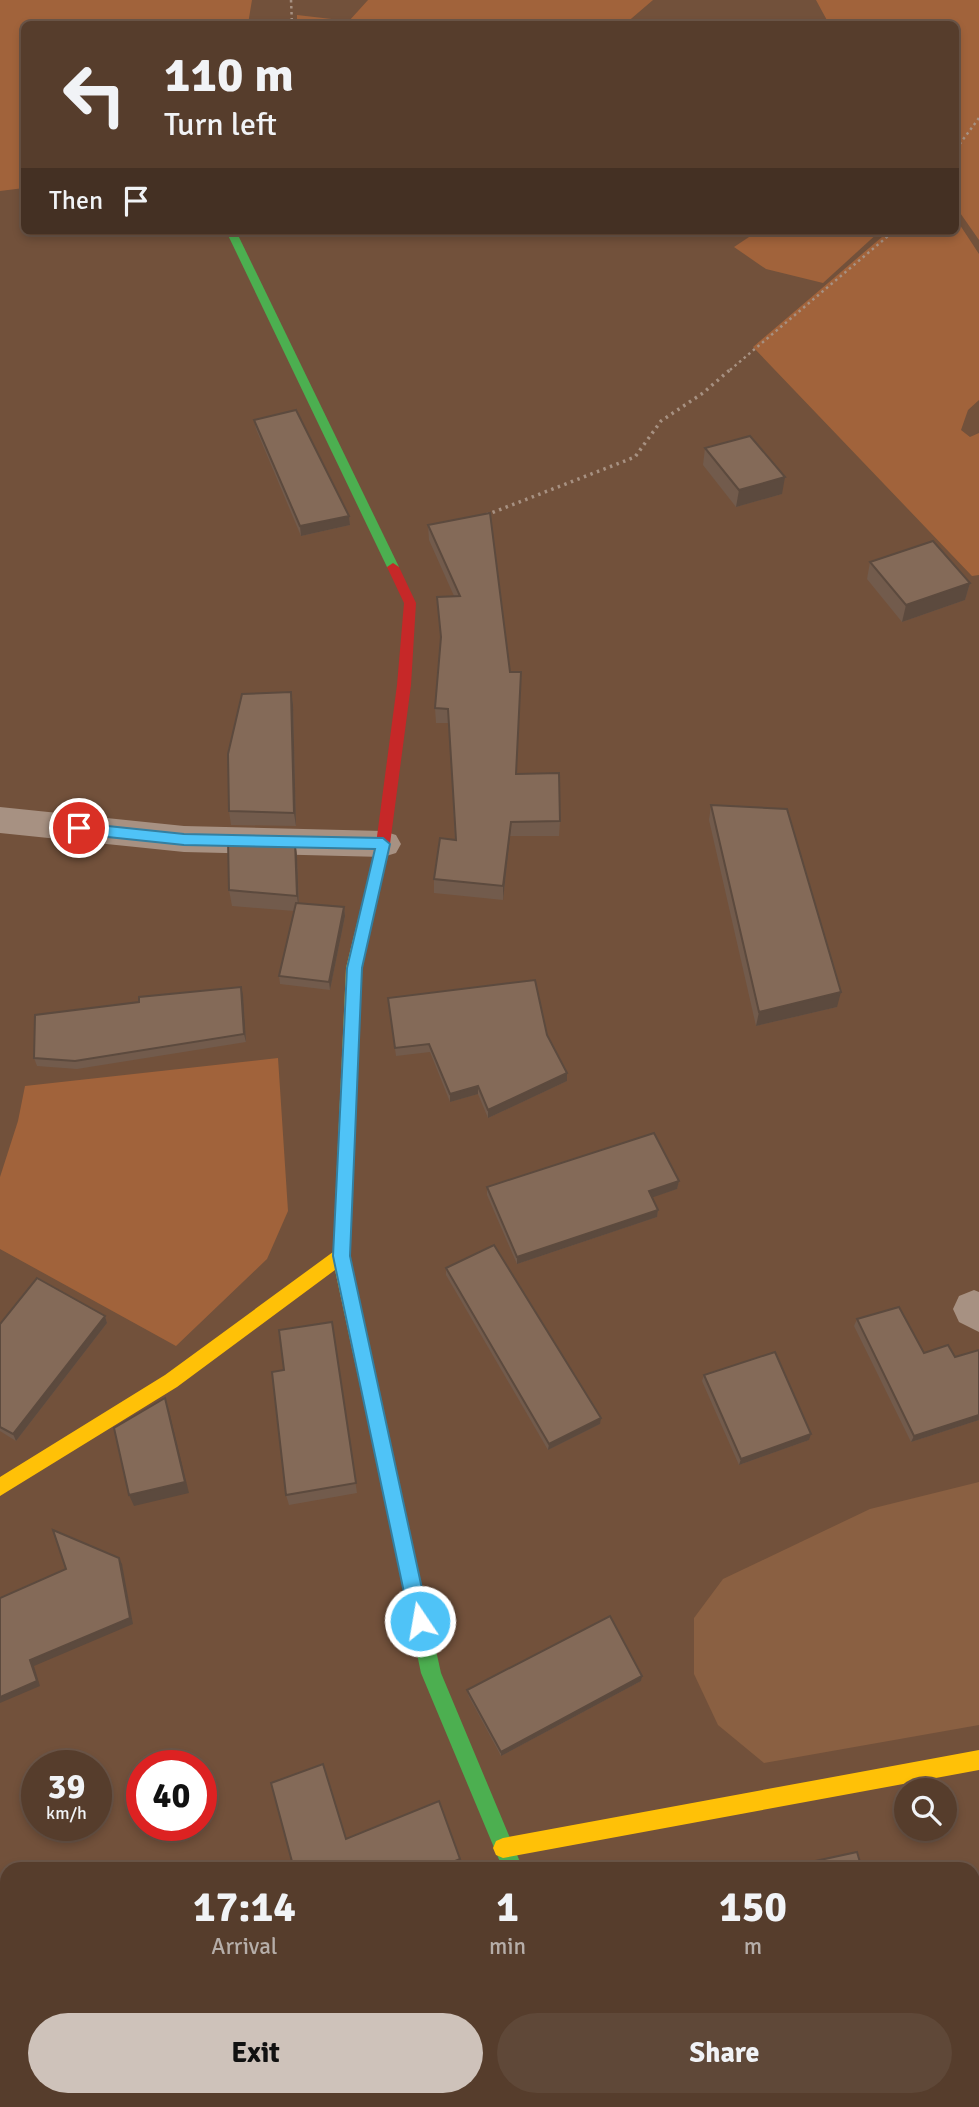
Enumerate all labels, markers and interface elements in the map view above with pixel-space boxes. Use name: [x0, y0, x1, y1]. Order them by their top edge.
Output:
text: 110 m: [164, 45, 294, 105]
icon: left: [49, 49, 140, 140]
text: Turn left: [164, 105, 277, 144]
icon: arrive: [117, 182, 155, 220]
text: Then: [49, 185, 103, 217]
pin: [49, 798, 109, 858]
icon: arrive: [60, 809, 98, 847]
position arrow: [383, 1584, 457, 1658]
speed limit sign: 40: [126, 1750, 217, 1841]
text: 39: [48, 1765, 85, 1808]
map controls: [894, 1778, 957, 1841]
button: search: [894, 1778, 957, 1841]
text: km/h: [46, 1802, 87, 1824]
text: 17:14: [193, 1882, 296, 1933]
text: 1: [496, 1882, 519, 1933]
text: 150: [719, 1882, 787, 1933]
text: Arrival: [211, 1932, 278, 1961]
text: min: [489, 1932, 526, 1961]
text: m: [744, 1932, 762, 1961]
button: Exit: [28, 2013, 483, 2093]
button: Share: [497, 2013, 952, 2093]

